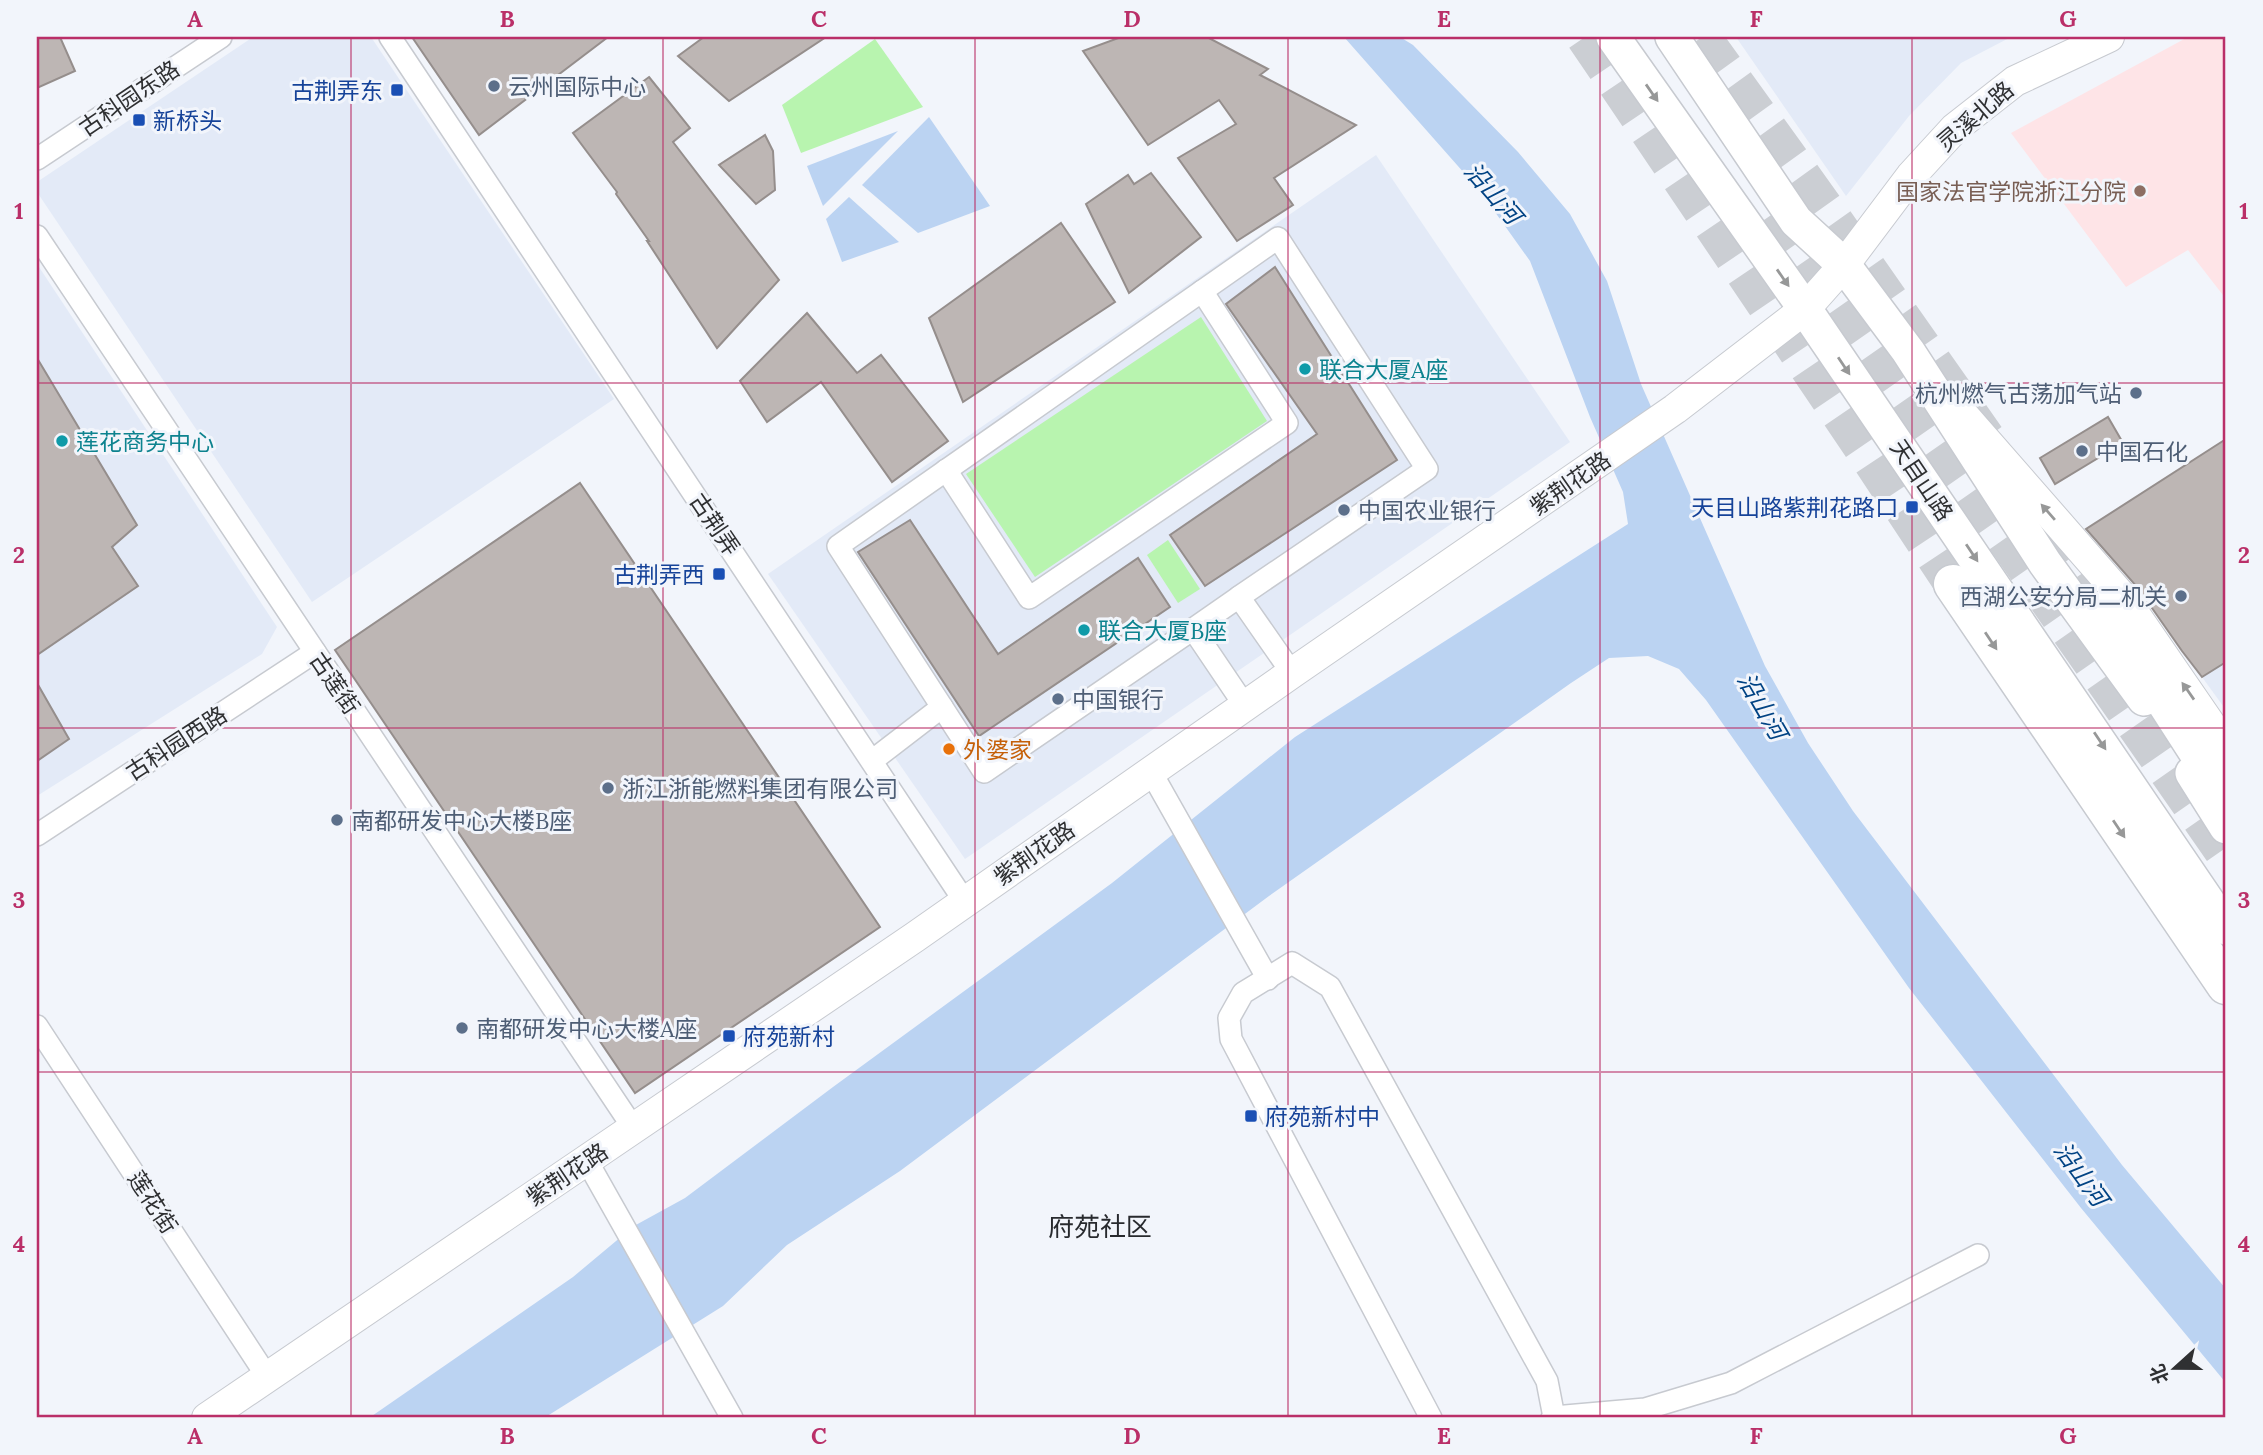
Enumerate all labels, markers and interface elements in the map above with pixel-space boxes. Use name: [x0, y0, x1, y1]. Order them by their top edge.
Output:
text: A: [187, 4, 203, 33]
text: B: [499, 4, 515, 33]
text: C: [811, 4, 827, 33]
text: D: [1123, 4, 1141, 33]
text: E: [1437, 4, 1451, 33]
text: F: [1749, 4, 1763, 33]
text: G: [2059, 4, 2077, 33]
street label: 古科园东路: [73, 54, 185, 142]
place label: 云州国际中心: [508, 72, 646, 101]
street label: 灵溪北路: [1931, 75, 2019, 157]
place label: 古荆弄东: [291, 76, 383, 105]
marker: 云州国际中心: [486, 78, 502, 94]
marker: 古荆弄东: [389, 82, 405, 98]
one-way arrow: [1645, 84, 1659, 102]
place label: 新桥头: [153, 106, 222, 135]
marker: 新桥头: [131, 112, 147, 128]
water label: 沿山河: [1458, 156, 1531, 233]
place label: 国家法官学院浙江分院: [1896, 177, 2126, 206]
marker: 国家法官学院浙江分院: [2132, 183, 2148, 199]
text: 1: [14, 196, 24, 225]
text: 1: [2239, 196, 2249, 225]
one-way arrow: [1776, 269, 1790, 287]
place label: 联合大厦A座: [1319, 355, 1448, 384]
one-way arrow: [1837, 356, 1850, 375]
marker: 联合大厦A座: [1297, 361, 1313, 377]
place label: 杭州燃气古荡加气站: [1915, 379, 2122, 408]
marker: 杭州燃气古荡加气站: [2128, 385, 2144, 401]
place label: 莲花商务中心: [76, 427, 214, 456]
marker: 莲花商务中心: [54, 433, 70, 449]
street label: 天目山路: [1884, 434, 1960, 526]
place label: 中国石化: [2096, 437, 2188, 466]
marker: 中国石化: [2074, 443, 2090, 459]
street label: 紫荆花路: [1524, 445, 1616, 521]
street label: 古荆弄: [684, 487, 746, 561]
place label: 天目山路紫荆花路口: [1691, 493, 1898, 522]
place label: 中国农业银行: [1358, 496, 1496, 525]
marker: 天目山路紫荆花路口: [1904, 499, 1920, 515]
marker: 中国农业银行: [1336, 502, 1352, 518]
one-way arrow: [2040, 503, 2056, 521]
text: 2: [13, 540, 25, 569]
text: 2: [2238, 540, 2250, 569]
one-way arrow: [1965, 544, 1979, 562]
place label: 古荆弄西: [613, 560, 705, 589]
marker: 古荆弄西: [711, 566, 727, 582]
place label: 西湖公安分局二机关: [1960, 582, 2167, 611]
marker: 西湖公安分局二机关: [2173, 588, 2189, 604]
place label: 联合大厦B座: [1098, 616, 1227, 645]
marker: 联合大厦B座: [1076, 622, 1092, 638]
one-way arrow: [1984, 631, 1997, 650]
street label: 古莲街: [304, 646, 366, 720]
water label: 沿山河: [1731, 667, 1795, 748]
one-way arrow: [2181, 682, 2195, 700]
place label: 中国银行: [1072, 685, 1164, 714]
marker: 中国银行: [1050, 691, 1066, 707]
street label: 古科园西路: [120, 700, 232, 786]
one-way arrow: [2093, 732, 2107, 750]
place label: 外婆家: [963, 735, 1032, 764]
marker: 外婆家: [941, 741, 957, 757]
place label: 浙江浙能燃料集团有限公司: [622, 774, 898, 803]
marker: 浙江浙能燃料集团有限公司: [600, 780, 616, 796]
place label: 南都研发中心大楼B座: [351, 806, 572, 835]
marker: 南都研发中心大楼B座: [329, 812, 345, 828]
street label: 紫荆花路: [988, 815, 1080, 891]
one-way arrow: [2112, 819, 2125, 838]
text: 3: [13, 885, 25, 914]
text: 3: [2238, 885, 2250, 914]
place label: 南都研发中心大楼A座: [476, 1014, 697, 1043]
marker: 南都研发中心大楼A座: [454, 1020, 470, 1036]
place label: 府苑新村: [743, 1022, 835, 1051]
marker: 府苑新村: [721, 1028, 737, 1044]
place label: 府苑新村中: [1265, 1102, 1380, 1131]
marker: 府苑新村中: [1243, 1108, 1259, 1124]
street label: 紫荆花路: [521, 1136, 613, 1212]
water label: 沿山河: [2047, 1136, 2117, 1215]
street label: 莲花街: [122, 1165, 184, 1239]
district label: 府苑社区: [1048, 1210, 1152, 1243]
text: 4: [13, 1229, 25, 1258]
text: 4: [2238, 1229, 2250, 1258]
north arrow: [2140, 1332, 2210, 1402]
text: 北: [2145, 1361, 2174, 1387]
text: A: [187, 1421, 203, 1450]
text: B: [499, 1421, 515, 1450]
text: C: [811, 1421, 827, 1450]
text: D: [1123, 1421, 1141, 1450]
text: E: [1437, 1421, 1451, 1450]
text: F: [1749, 1421, 1763, 1450]
text: G: [2059, 1421, 2077, 1450]

